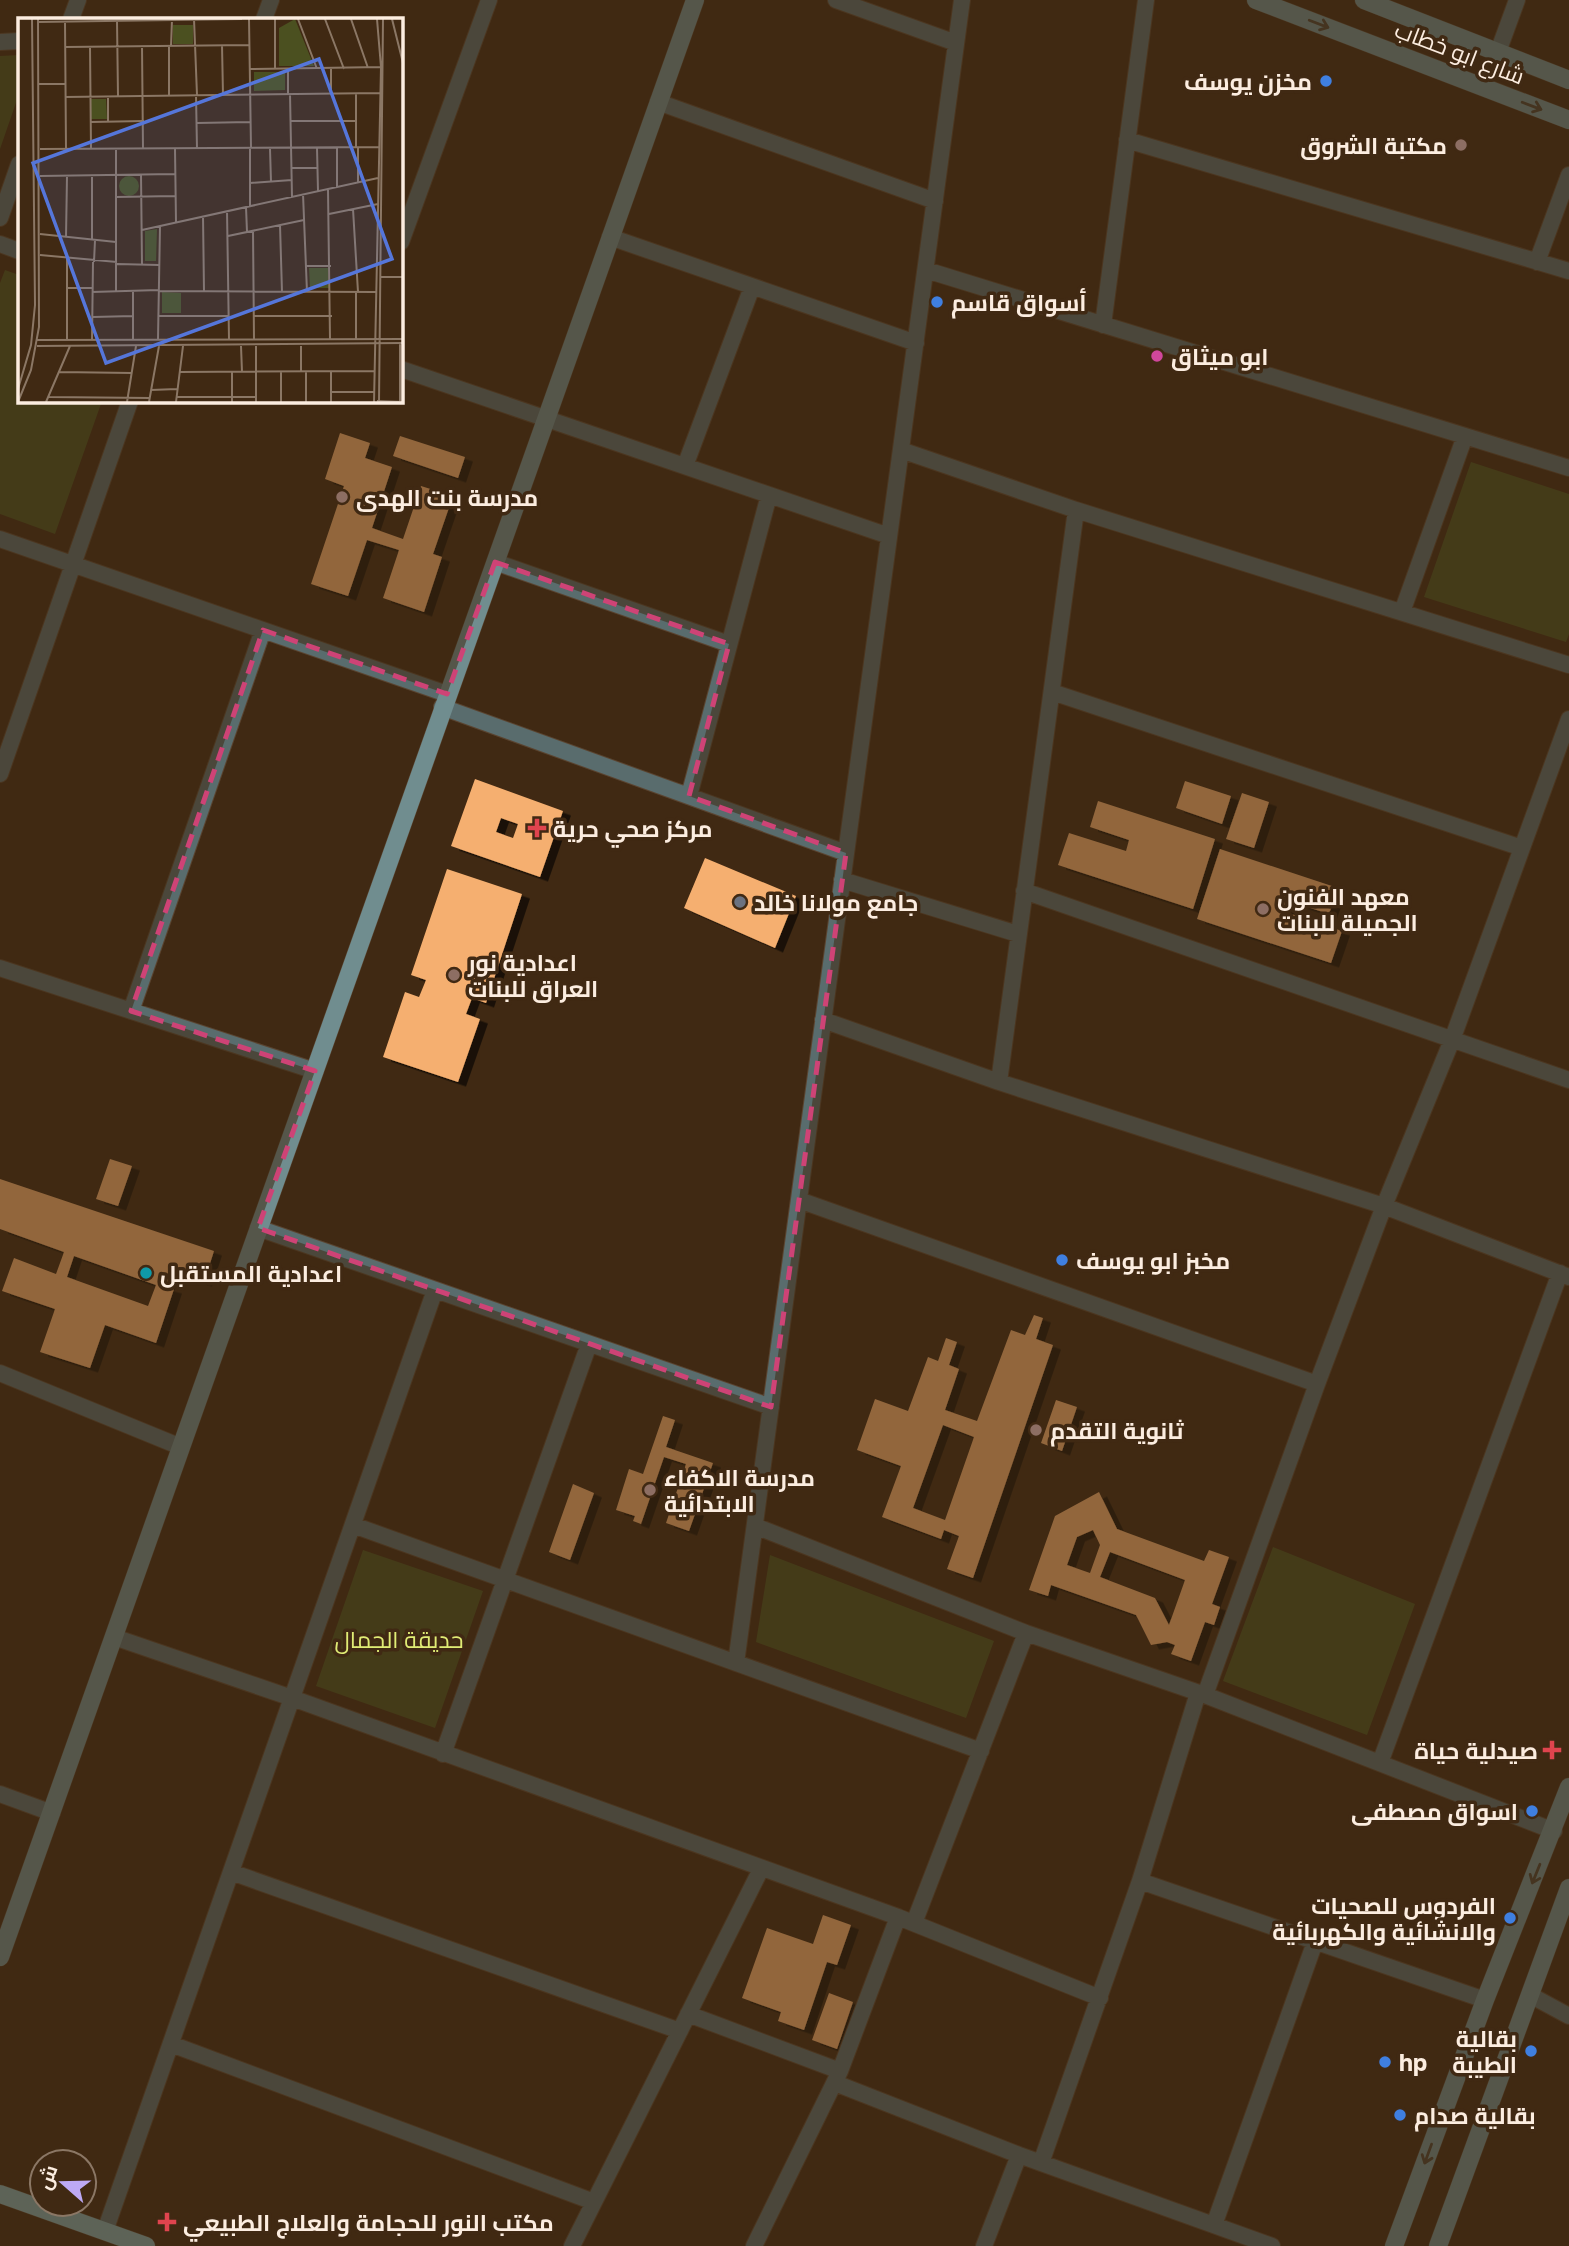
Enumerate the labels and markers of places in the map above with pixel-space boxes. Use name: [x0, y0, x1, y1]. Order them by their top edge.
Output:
place label: مخزن يوسف: [1184, 67, 1312, 96]
marker: مخزن يوسف: [1318, 73, 1334, 89]
place label: مكتبة الشروق: [1300, 131, 1447, 160]
marker: مكتبة الشروق: [1453, 137, 1469, 153]
place label: أسواق قاسم: [951, 288, 1087, 319]
marker: أسواق قاسم: [929, 294, 945, 310]
place label: ابو ميثاق: [1171, 342, 1268, 371]
marker: ابو ميثاق: [1149, 348, 1165, 364]
place label: مدرسة بنت الهدی: [356, 483, 538, 512]
marker: مدرسة بنت الهدی: [334, 489, 350, 505]
place label: مركز صحي حرية: [553, 814, 713, 848]
marker: مركز صحي حرية: [527, 818, 547, 838]
place label: معهد الفنون الجميلة للبنات: [1277, 882, 1418, 936]
place label: جامع مولانا خالد: [754, 888, 918, 919]
marker: جامع مولانا خالد: [732, 894, 748, 910]
marker: معهد الفنون الجميلة للبنات: [1255, 901, 1271, 917]
place label: اعدادية نور العراق للبنات: [467, 948, 598, 1003]
marker: اعدادية نور العراق للبنات: [446, 967, 462, 983]
place label: مخبز ابو يوسف: [1076, 1246, 1230, 1275]
marker: مخبز ابو يوسف: [1054, 1252, 1070, 1268]
place label: اعدادية المستقبل: [160, 1259, 342, 1288]
marker: اعدادية المستقبل: [138, 1265, 154, 1281]
place label: ثانوية التقدم: [1050, 1416, 1184, 1447]
marker: ثانوية التقدم: [1028, 1422, 1044, 1438]
place label: مدرسة الاكفاء الابتدائية: [664, 1463, 815, 1517]
marker: مدرسة الاكفاء الابتدائية: [642, 1482, 658, 1498]
place label: صيدلية حياة: [1414, 1736, 1538, 1764]
marker: صيدلية حياة: [1544, 1742, 1560, 1758]
place label: اسواق مصطفى: [1351, 1797, 1518, 1826]
marker: اسواق مصطفى: [1524, 1803, 1540, 1819]
place label: الفردوس للصحيات والانشائية والكهربائية: [1272, 1891, 1496, 1946]
marker: الفردوس للصحيات والانشائية والكهربائية: [1502, 1910, 1518, 1926]
place label: بقالية الطيبة: [1452, 2024, 1517, 2078]
marker: بقالية الطيبة: [1523, 2043, 1539, 2059]
place label: hp: [1399, 2048, 1427, 2076]
marker: hp: [1377, 2054, 1393, 2070]
place label: بقالية صدام: [1414, 2101, 1536, 2132]
marker: بقالية صدام: [1392, 2107, 1408, 2123]
place label: مكتب النور للحجامة والعلاج الطبيعي: [183, 2208, 554, 2242]
marker: مكتب النور للحجامة والعلاج الطبيعي: [157, 2212, 177, 2232]

